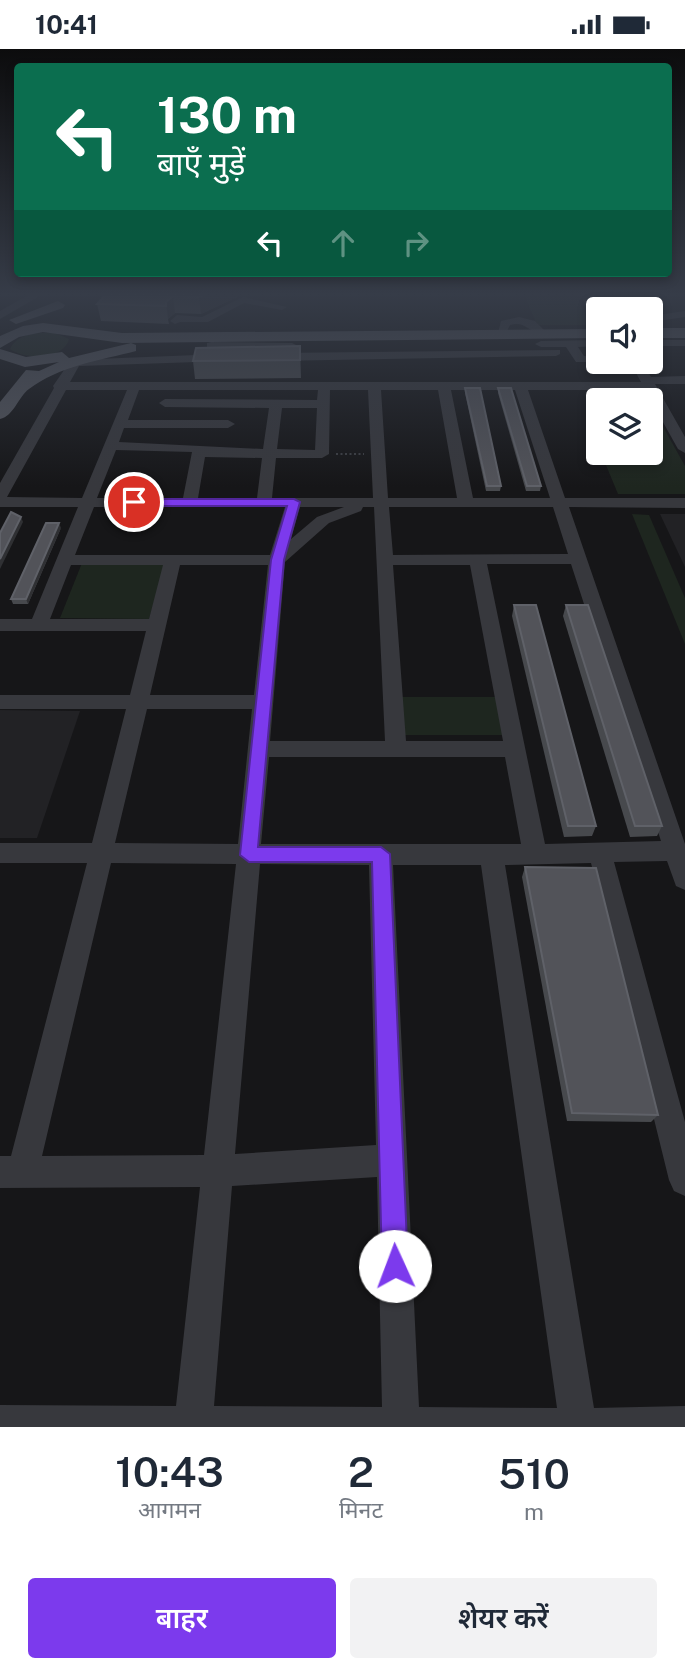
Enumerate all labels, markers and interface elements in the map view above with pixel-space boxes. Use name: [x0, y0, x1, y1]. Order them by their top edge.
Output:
text: 10:41: [35, 9, 98, 40]
text: 130 m: [157, 86, 297, 144]
icon: left: [42, 91, 133, 182]
text: बाएँ मुड़ें: [157, 145, 245, 182]
icon: left: [251, 224, 289, 262]
icon: ahead: [324, 224, 362, 262]
icon: right: [397, 224, 435, 262]
map controls: [586, 297, 663, 465]
button: sound: [586, 297, 663, 374]
button: layers: [586, 388, 663, 465]
pin: [104, 472, 164, 532]
icon: arrive: [115, 483, 153, 521]
position arrow: [358, 1229, 432, 1303]
text: 10:43: [115, 1447, 224, 1496]
text: 2: [348, 1447, 374, 1496]
text: 510: [498, 1449, 570, 1498]
text: आगमन: [138, 1496, 201, 1523]
text: मिनट: [339, 1496, 383, 1523]
text: m: [524, 1498, 544, 1525]
button: बाहर: [28, 1578, 336, 1658]
button: शेयर करें: [350, 1578, 657, 1658]

